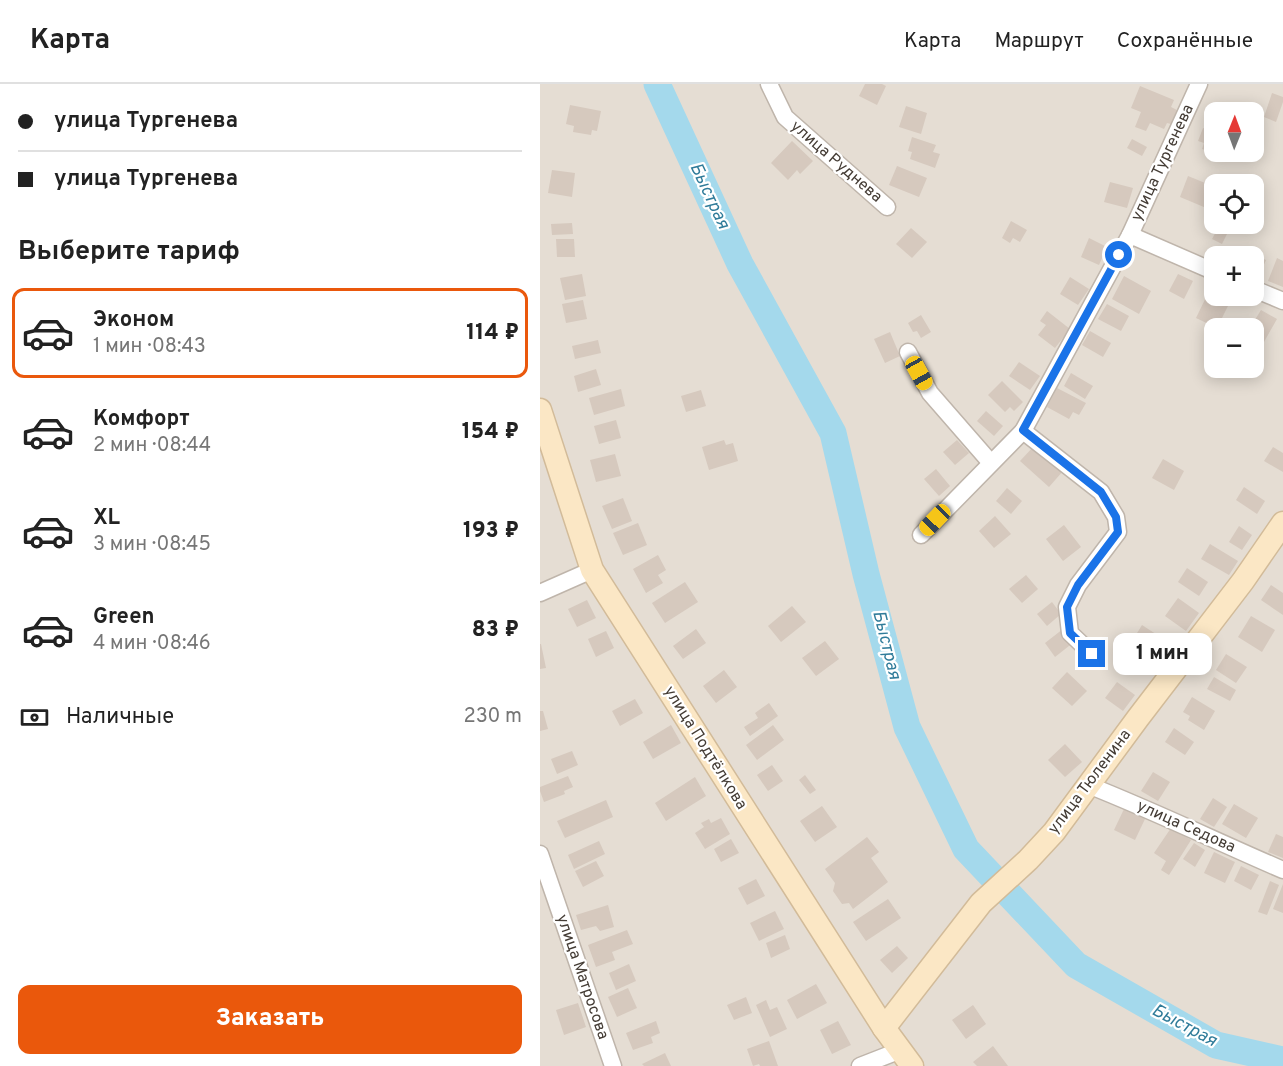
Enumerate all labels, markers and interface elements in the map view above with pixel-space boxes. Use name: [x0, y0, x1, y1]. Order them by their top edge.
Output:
text: Карта: [30, 23, 110, 59]
text: Карта: [904, 28, 961, 55]
text: Маршрут: [994, 28, 1084, 55]
text: Сохранённые: [1117, 28, 1253, 55]
street label: улица Тургенева: [1127, 101, 1199, 225]
north arrow: [1204, 102, 1264, 162]
map controls: [1204, 102, 1264, 378]
text: улица Тургенева: [54, 108, 238, 135]
street label: улица Руднева: [786, 117, 886, 207]
water label: Быстрая: [684, 159, 735, 233]
text: улица Тургенева: [54, 166, 238, 193]
button: locate: [1204, 174, 1264, 234]
text: Выберите тариф: [18, 235, 240, 269]
route start: [1105, 241, 1132, 268]
button: +: [1204, 246, 1264, 306]
icon: car: [21, 306, 75, 360]
text: Эконом: [93, 307, 174, 334]
button: −: [1204, 318, 1264, 378]
text: 114 ₽: [466, 320, 519, 347]
text: 1 мин · 08:43: [93, 334, 206, 360]
car: [902, 353, 936, 393]
icon: car: [21, 405, 75, 459]
text: Комфорт: [93, 406, 190, 433]
text: 154 ₽: [462, 419, 519, 446]
text: 2 мин · 08:44: [93, 433, 211, 459]
car: [916, 501, 954, 539]
icon: car: [21, 504, 75, 558]
text: XL: [93, 505, 120, 532]
text: 193 ₽: [463, 518, 519, 545]
text: 3 мин · 08:45: [93, 532, 211, 558]
icon: car: [21, 603, 75, 657]
text: Green: [93, 604, 155, 631]
water label: Быстрая: [866, 608, 906, 683]
text: 83 ₽: [472, 617, 519, 644]
text: 4 мин · 08:46: [93, 631, 211, 657]
callout: 1 мин: [1113, 633, 1212, 675]
route end: [1078, 640, 1105, 667]
text: 1 мин: [1136, 641, 1189, 667]
street label: улица Подтёлкова: [659, 683, 751, 813]
icon: cash: [18, 701, 51, 734]
text: Наличные: [66, 704, 174, 731]
text: 230 m: [463, 704, 522, 730]
street label: улица Тюленина: [1044, 726, 1136, 838]
street label: улица Седова: [1134, 796, 1238, 858]
street label: улица Матросова: [551, 912, 613, 1042]
button: Заказать: [18, 985, 522, 1054]
water label: Быстрая: [1147, 999, 1221, 1053]

